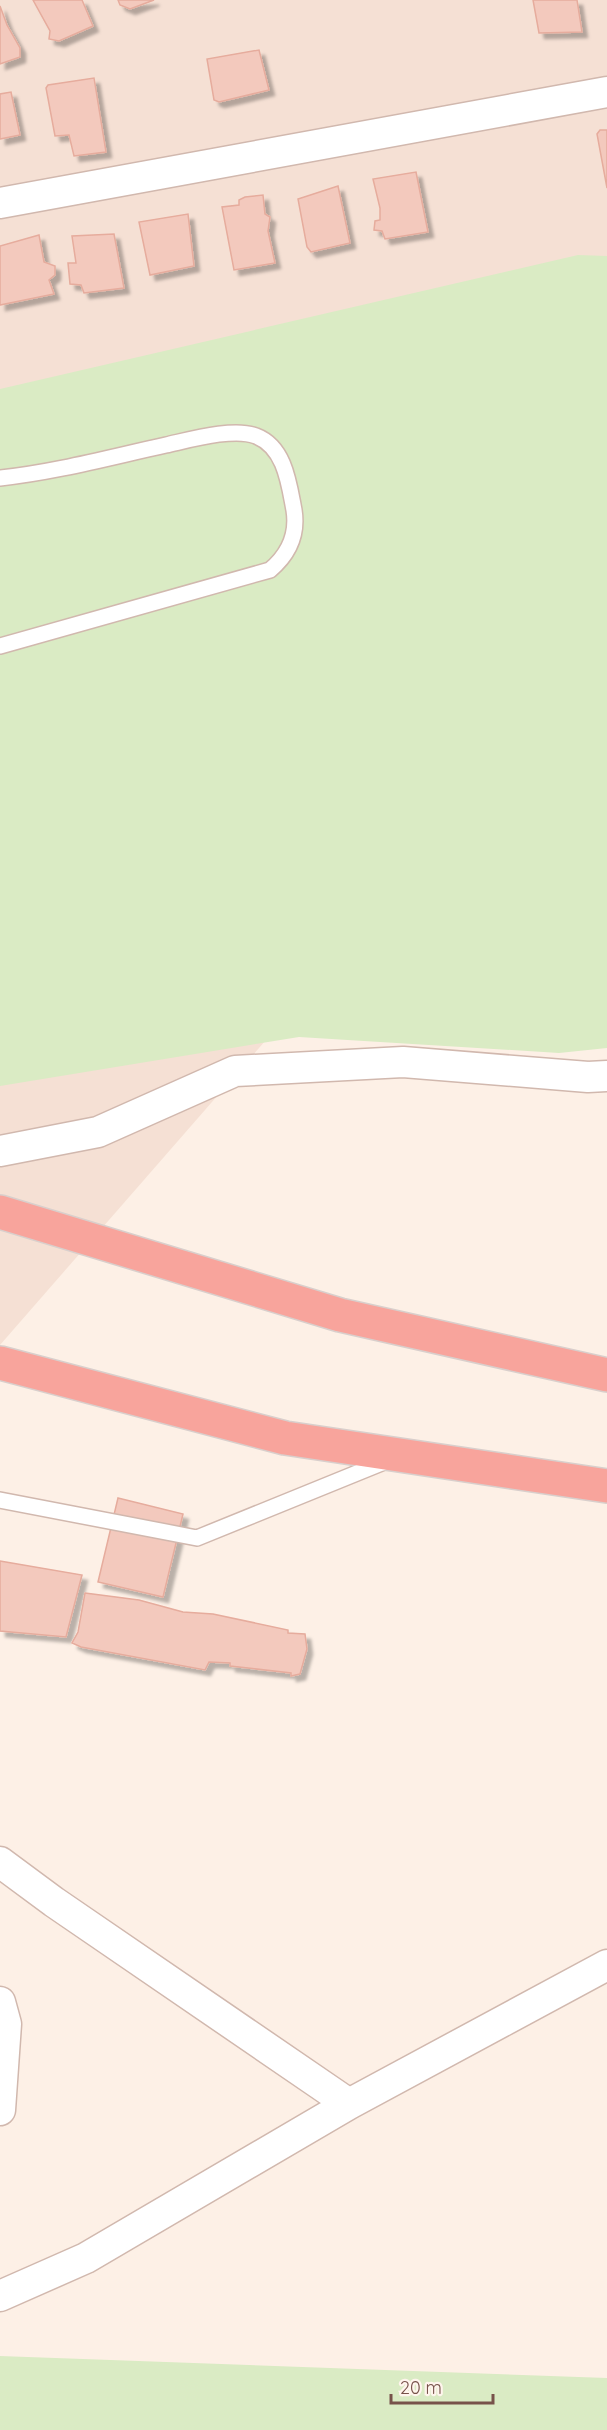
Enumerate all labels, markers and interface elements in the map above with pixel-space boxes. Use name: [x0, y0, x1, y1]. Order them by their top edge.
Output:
scale bar: [391, 2367, 493, 2405]
text: 20 m: [400, 2376, 442, 2399]

